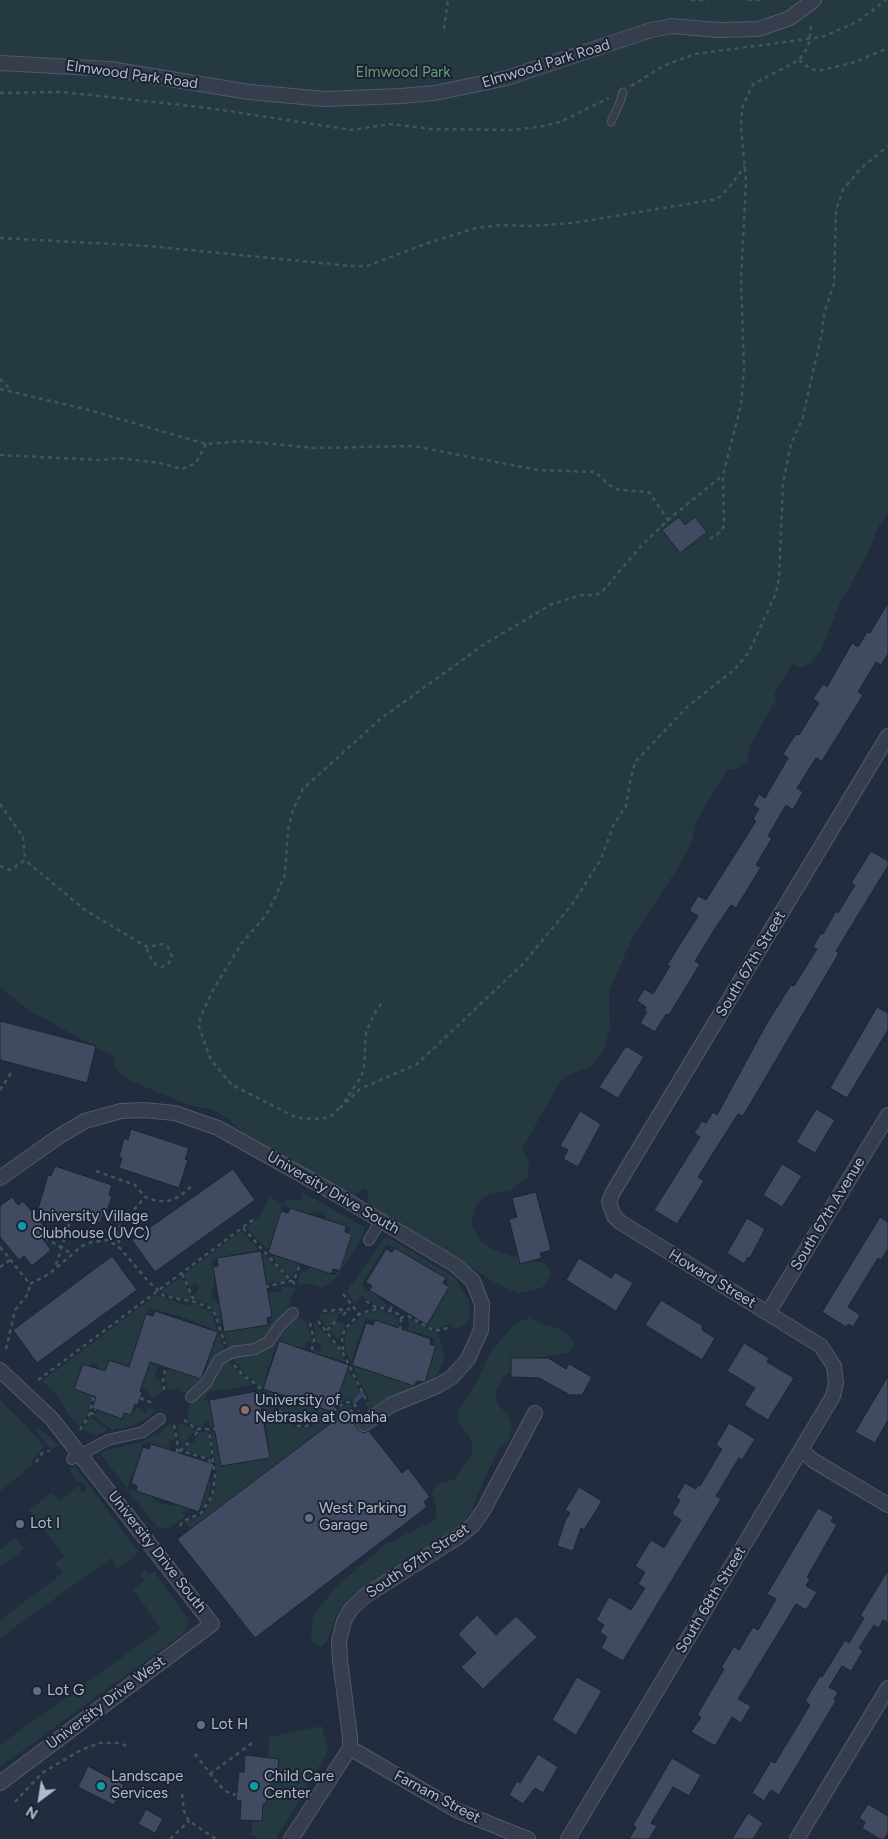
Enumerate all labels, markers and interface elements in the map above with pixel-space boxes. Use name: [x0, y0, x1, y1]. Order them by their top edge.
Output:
street label: Elmwood Park Road: [480, 36, 612, 92]
street label: Elmwood Park Road: [65, 57, 199, 93]
park label: Elmwood Park: [356, 64, 450, 82]
street label: South 67th Street: [712, 908, 790, 1020]
street label: University Drive South: [264, 1148, 402, 1238]
street label: South 67th Avenue: [787, 1154, 869, 1274]
place label: University Village Clubhouse (UVC): [32, 1208, 150, 1243]
marker: University Village Clubhouse (UVC): [16, 1220, 28, 1232]
street label: Howard Street: [665, 1246, 759, 1312]
place label: University of Nebraska at Omaha: [255, 1392, 387, 1427]
marker: University of Nebraska at Omaha: [239, 1404, 251, 1416]
street label: University Drive South: [104, 1487, 210, 1617]
place label: West Parking Garage: [319, 1500, 407, 1535]
marker: West Parking Garage: [303, 1512, 315, 1524]
place label: Lot I: [30, 1515, 60, 1533]
marker: Lot I: [14, 1518, 26, 1530]
street label: South 67th Street: [363, 1520, 473, 1602]
street label: South 68th Street: [672, 1543, 750, 1657]
street label: University Drive West: [43, 1652, 169, 1754]
place label: Lot G: [47, 1682, 84, 1700]
marker: Lot G: [31, 1685, 43, 1697]
place label: Lot H: [211, 1716, 248, 1734]
marker: Lot H: [195, 1719, 207, 1731]
street label: Farnam Street: [391, 1767, 483, 1827]
place label: Landscape Services: [111, 1768, 183, 1803]
place label: Child Care Center: [264, 1768, 334, 1803]
north arrow: [15, 1774, 65, 1824]
marker: Landscape Services: [95, 1780, 107, 1792]
marker: Child Care Center: [248, 1780, 260, 1792]
text: N: [23, 1802, 41, 1822]

